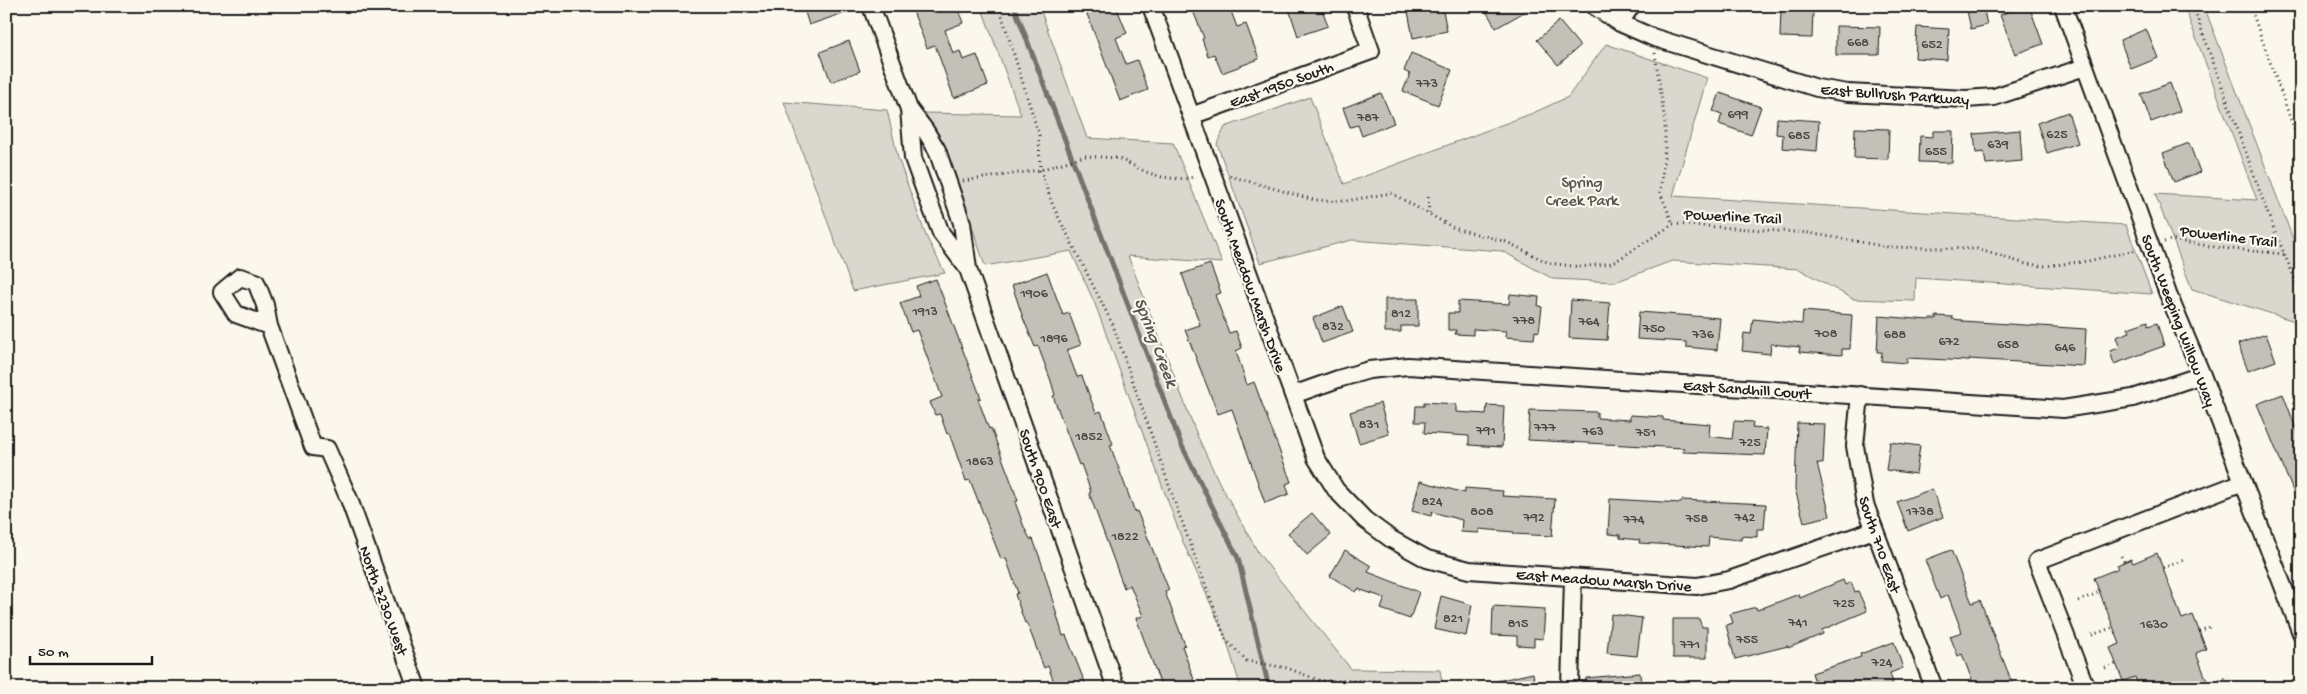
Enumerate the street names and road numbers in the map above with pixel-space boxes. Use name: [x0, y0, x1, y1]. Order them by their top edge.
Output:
street label: East 1950 South: [1228, 59, 1337, 114]
street label: East Bullrush Parkway: [1820, 82, 1970, 111]
street label: South Meadow Marsh Drive: [1208, 197, 1289, 376]
street label: Powerline Trail: [1682, 206, 1782, 231]
street label: Powerline Trail: [2178, 223, 2278, 254]
street label: South Weeping Willow Way: [2135, 232, 2218, 410]
street label: East Sandhill Court: [1682, 378, 1813, 406]
street label: South 900 East: [1013, 427, 1065, 532]
street label: South 710 East: [1852, 494, 1904, 597]
street label: North 7230 West: [353, 544, 411, 660]
street label: East Meadow Marsh Drive: [1515, 567, 1693, 598]

